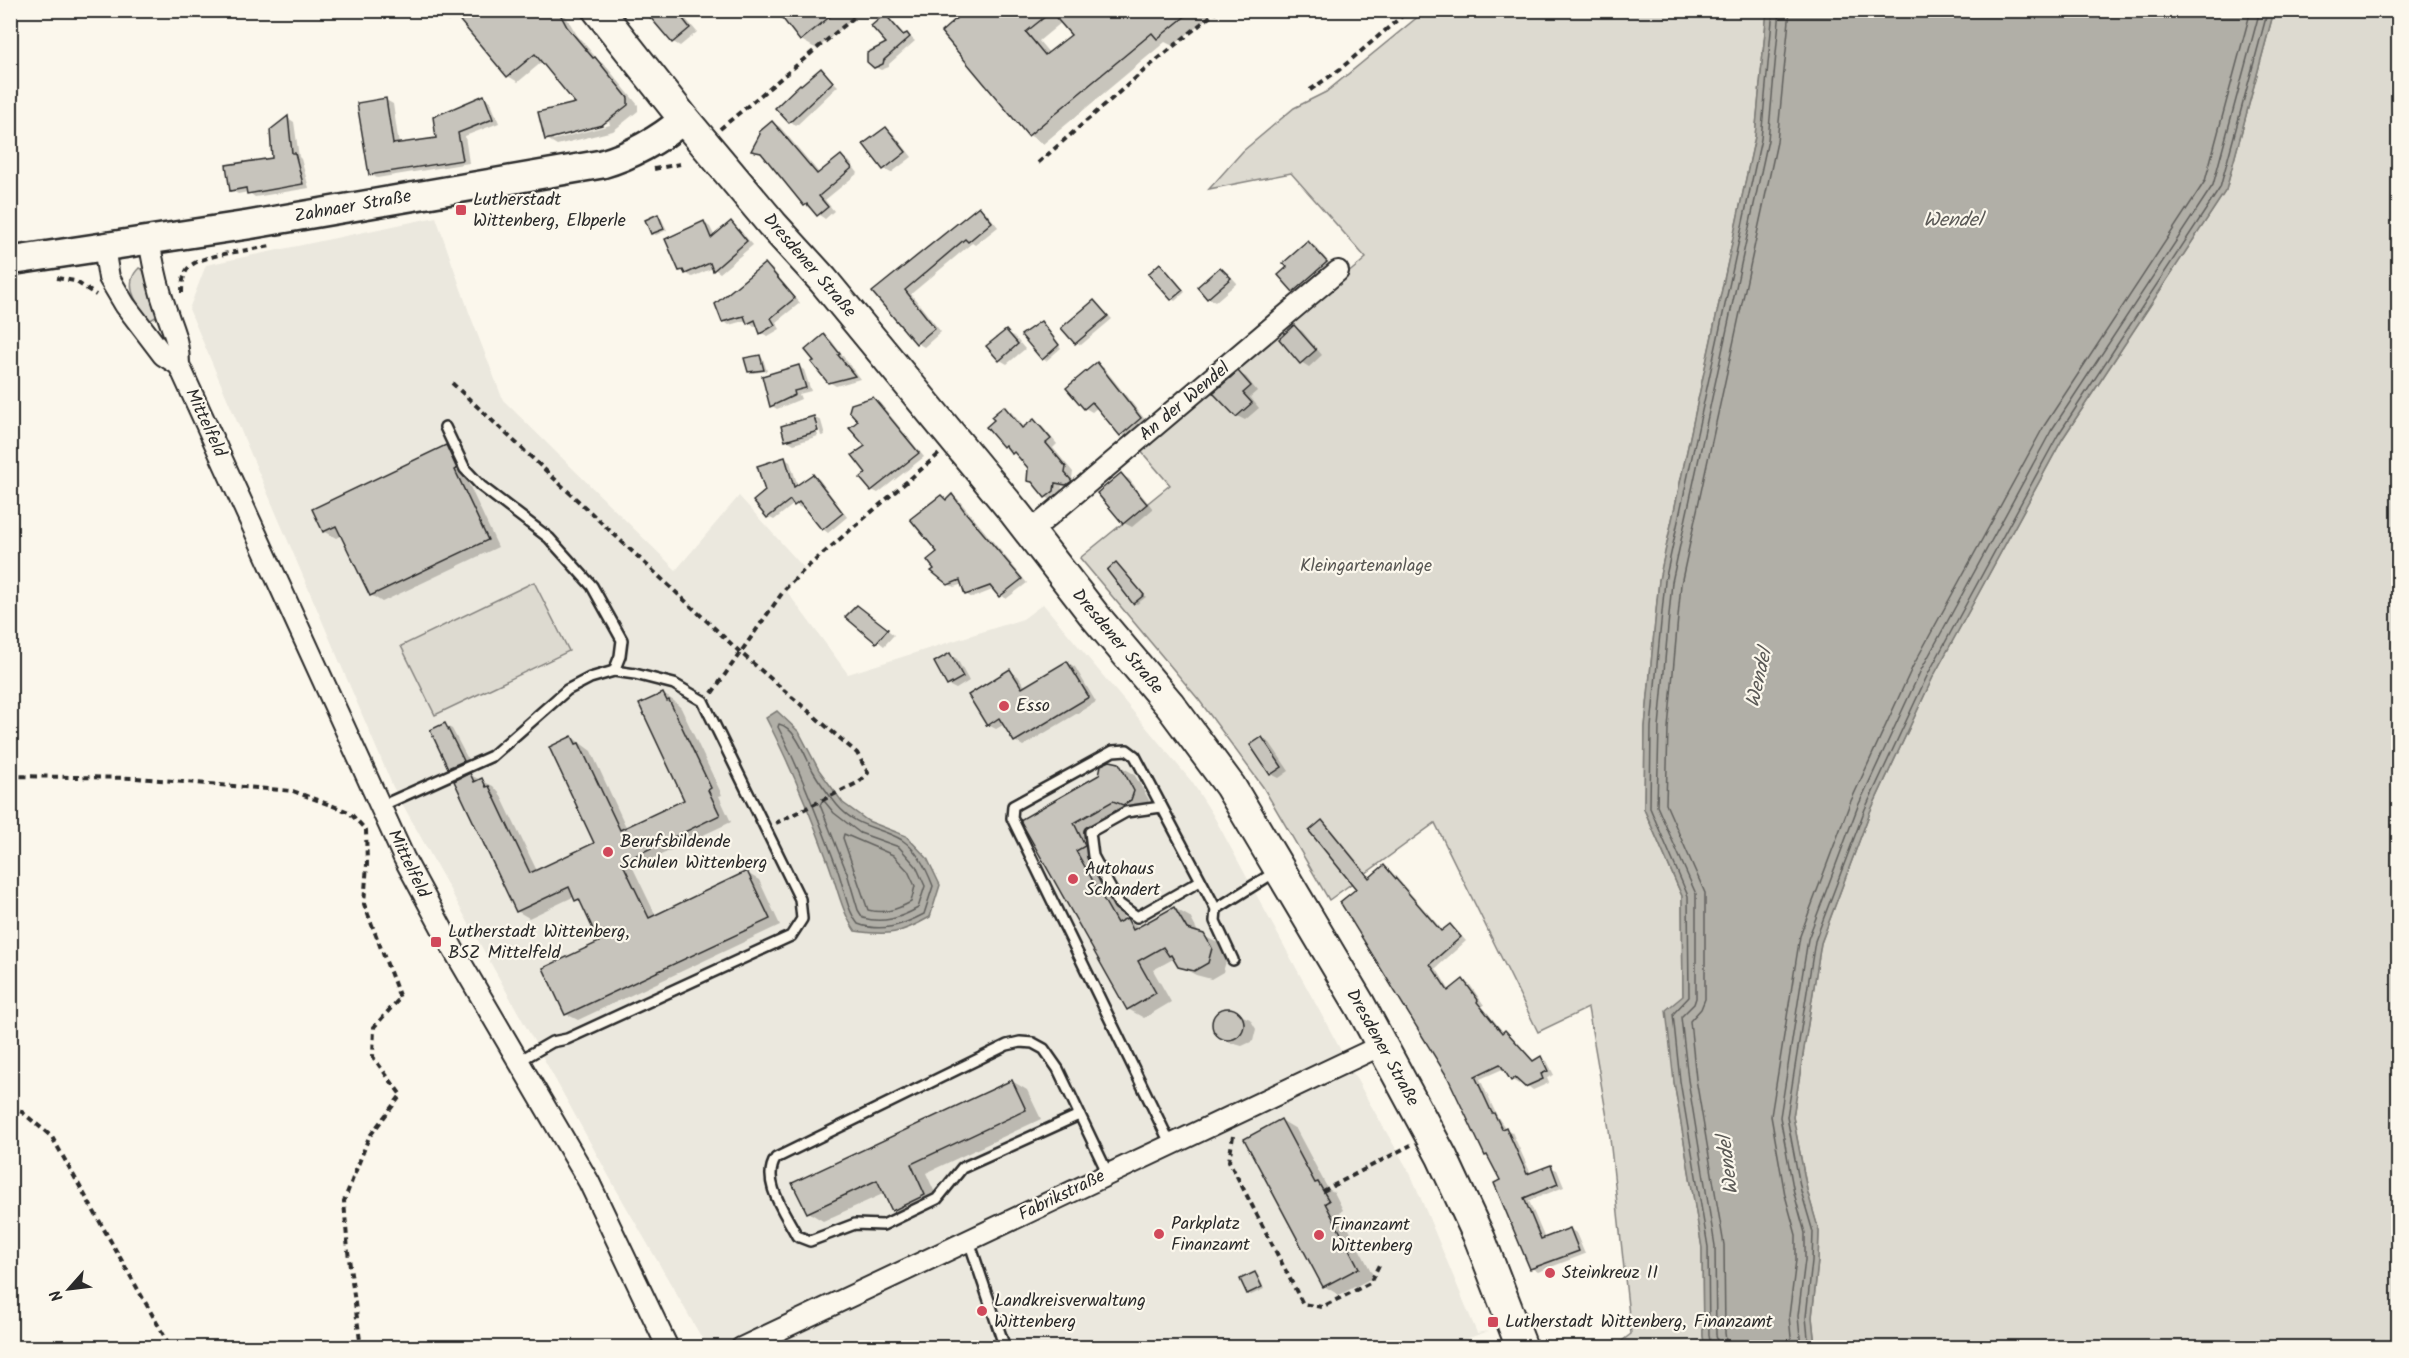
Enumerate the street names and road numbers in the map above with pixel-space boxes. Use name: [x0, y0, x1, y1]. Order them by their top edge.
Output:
street label: Zahnaer Straße: [292, 182, 414, 232]
street label: Dresdener Straße: [755, 207, 863, 325]
street label: An der Wendel: [1133, 355, 1237, 449]
street label: Mittelfeld: [176, 384, 234, 463]
street label: Dresdener Straße: [1064, 583, 1170, 701]
street label: Mittelfeld: [379, 825, 438, 904]
street label: Dresdener Straße: [1338, 984, 1426, 1112]
street label: Fabrikstraße: [1014, 1162, 1110, 1230]

